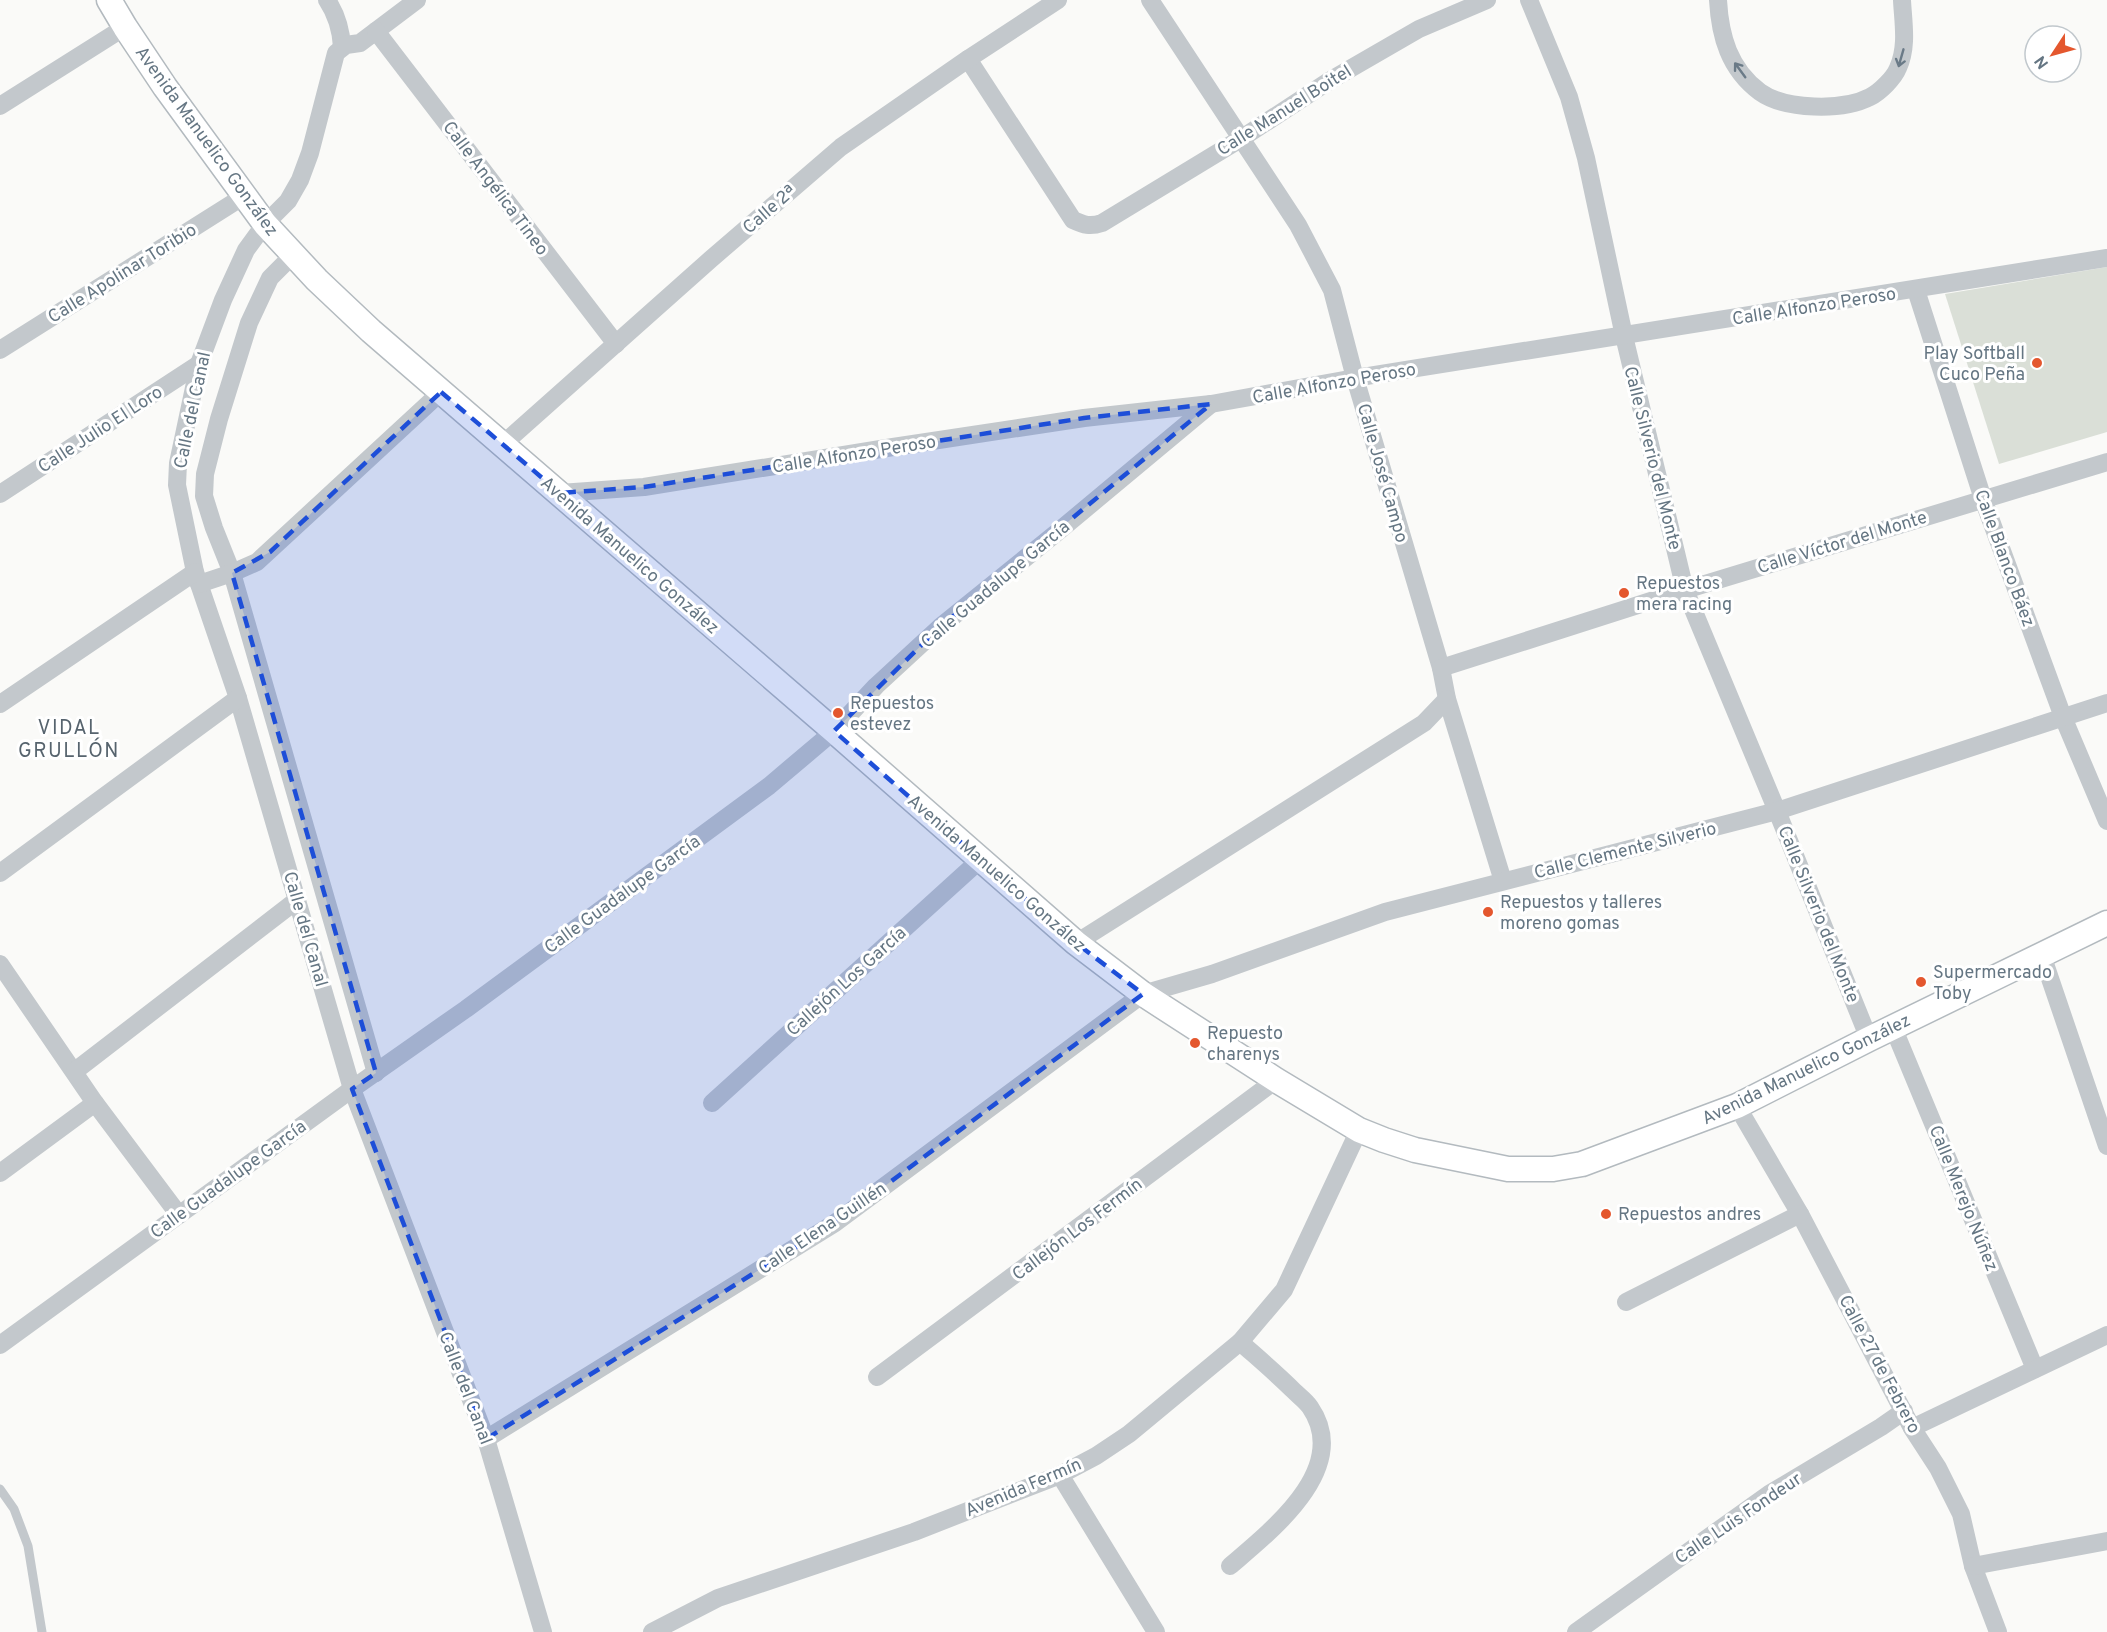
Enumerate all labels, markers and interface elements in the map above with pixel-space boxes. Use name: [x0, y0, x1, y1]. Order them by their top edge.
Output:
north arrow: [2023, 24, 2083, 84]
street label: Avenida Manuelico González: [129, 42, 283, 241]
one-way arrow: [1895, 48, 1906, 67]
text: N: [2031, 51, 2054, 72]
street label: Calle Manuel Boitel: [1213, 61, 1356, 162]
one-way arrow: [1734, 63, 1746, 79]
street label: Calle Angélica Tineo: [437, 117, 553, 261]
street label: Calle 2ª: [738, 181, 802, 240]
street label: Calle Apolinar Toribio: [44, 219, 202, 329]
street label: Calle Alfonzo Peroso: [1731, 283, 1898, 332]
place label: Play Softball Cuco Peña: [1924, 343, 2025, 387]
street label: Calle del Canal: [170, 350, 217, 471]
marker: Play Softball Cuco Peña: [2030, 356, 2044, 370]
street label: Calle Alfonzo Peroso: [1251, 359, 1418, 410]
street label: Calle Silverio del Monte: [1618, 364, 1686, 553]
street label: Calle Julio El Loro: [34, 381, 168, 479]
street label: Calle José Campo: [1351, 401, 1412, 546]
street label: Calle Alfonzo Peroso: [771, 431, 938, 480]
street label: Avenida Manuelico González: [535, 472, 723, 640]
street label: Calle Blanco Báez: [1968, 487, 2039, 630]
street label: Calle Víctor del Monte: [1755, 507, 1930, 580]
street label: Calle Guadalupe García: [917, 516, 1075, 654]
place label: Repuestos mera racing: [1636, 573, 1732, 617]
marker: Repuestos mera racing: [1617, 586, 1631, 600]
place label: Repuestos estevez: [850, 693, 934, 737]
marker: Repuestos estevez: [831, 706, 845, 720]
district label: VIDAL GRULLÓN: [18, 716, 120, 765]
street label: Avenida Manuelico González: [902, 790, 1090, 958]
street label: Calle Clemente Silverio: [1532, 818, 1719, 885]
street label: Calle Silverio del Monte: [1772, 823, 1864, 1006]
street label: Calle Guadalupe García: [540, 831, 705, 960]
street label: Calle del Canal: [277, 869, 332, 990]
place label: Repuestos y talleres moreno gomas: [1500, 892, 1662, 936]
marker: Repuestos y talleres moreno gomas: [1481, 905, 1495, 919]
street label: Callejón Los García: [782, 922, 912, 1042]
place label: Supermercado Toby: [1933, 962, 2052, 1006]
marker: Supermercado Toby: [1914, 975, 1928, 989]
street label: Avenida Manuelico González: [1699, 1010, 1915, 1131]
place label: Repuesto charenys: [1207, 1023, 1283, 1067]
marker: Repuesto charenys: [1188, 1036, 1202, 1050]
street label: Calle Guadalupe García: [146, 1116, 311, 1245]
street label: Calle Merejo Núñez: [1923, 1122, 2002, 1275]
street label: Callejón Los Fermín: [1008, 1174, 1148, 1287]
street label: Calle Elena Guillén: [754, 1178, 891, 1281]
place label: Repuestos andres: [1618, 1204, 1761, 1227]
marker: Repuestos andres: [1599, 1207, 1613, 1221]
street label: Calle 27 de Febrero: [1832, 1291, 1925, 1438]
street label: Calle del Canal: [433, 1329, 497, 1448]
street label: Avenida Fermín: [962, 1454, 1085, 1523]
street label: Calle Luis Fondeur: [1671, 1468, 1807, 1570]

